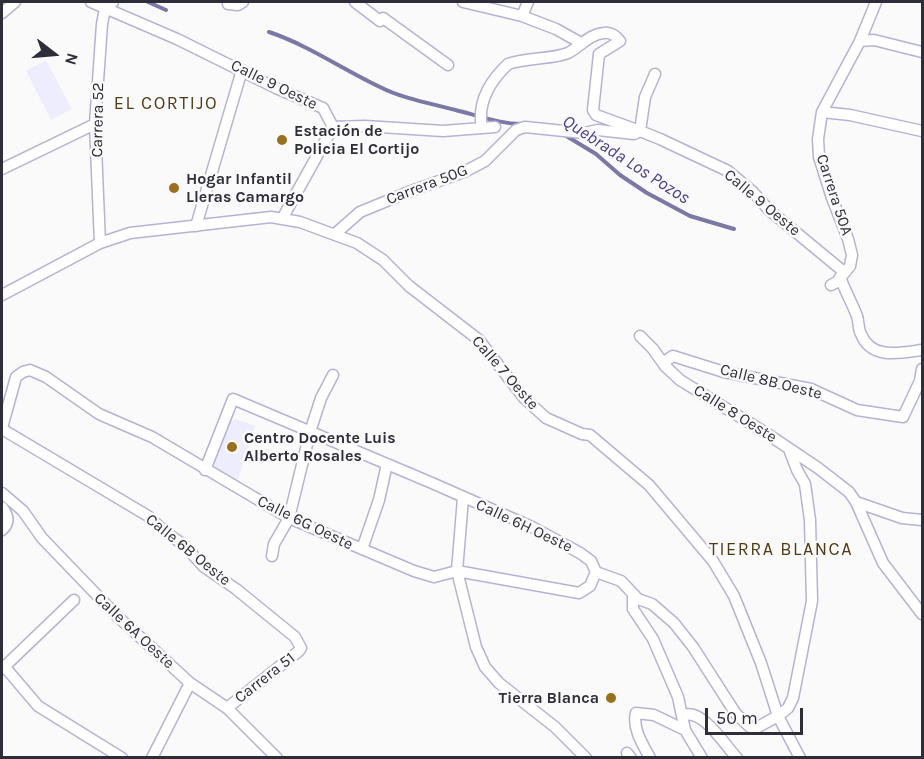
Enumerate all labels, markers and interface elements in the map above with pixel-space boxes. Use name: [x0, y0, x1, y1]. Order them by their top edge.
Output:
north arrow: [24, 24, 84, 84]
text: N: [61, 51, 83, 67]
street label: Calle 9 Oeste: [228, 56, 320, 114]
street label: Carrera 52: [88, 82, 108, 158]
district label: EL CORTIJO: [114, 93, 218, 115]
water label: Quebrada Los Pozos: [558, 111, 694, 209]
place label: Estación de Policia El Cortijo: [294, 121, 419, 159]
marker: Estación de Policia El Cortijo: [275, 133, 289, 147]
street label: Carrera 50A: [812, 152, 856, 238]
street label: Carrera 50G: [384, 161, 470, 209]
street label: Calle 9 Oeste: [720, 165, 804, 241]
place label: Hogar Infantil Lleras Camargo: [186, 169, 304, 207]
marker: Hogar Infantil Lleras Camargo: [167, 181, 181, 195]
street label: Calle 7 Oeste: [468, 332, 542, 414]
street label: Calle 8B Oeste: [718, 360, 824, 404]
street label: Calle 8 Oeste: [690, 381, 780, 447]
place label: Centro Docente Luis Alberto Rosales: [244, 428, 396, 466]
marker: Centro Docente Luis Alberto Rosales: [225, 440, 239, 454]
street label: Calle 6G Oeste: [254, 492, 356, 554]
street label: Calle 6H Oeste: [473, 495, 575, 557]
street label: Calle 6B Oeste: [142, 510, 234, 590]
district label: TIERRA BLANCA: [709, 539, 853, 561]
street label: Calle 6A Oeste: [90, 589, 178, 673]
street label: Carrera 51: [231, 649, 299, 707]
place label: Tierra Blanca: [498, 688, 599, 708]
marker: Tierra Blanca: [604, 691, 618, 705]
scale bar: [708, 696, 806, 734]
text: 50 m: [716, 707, 758, 729]

